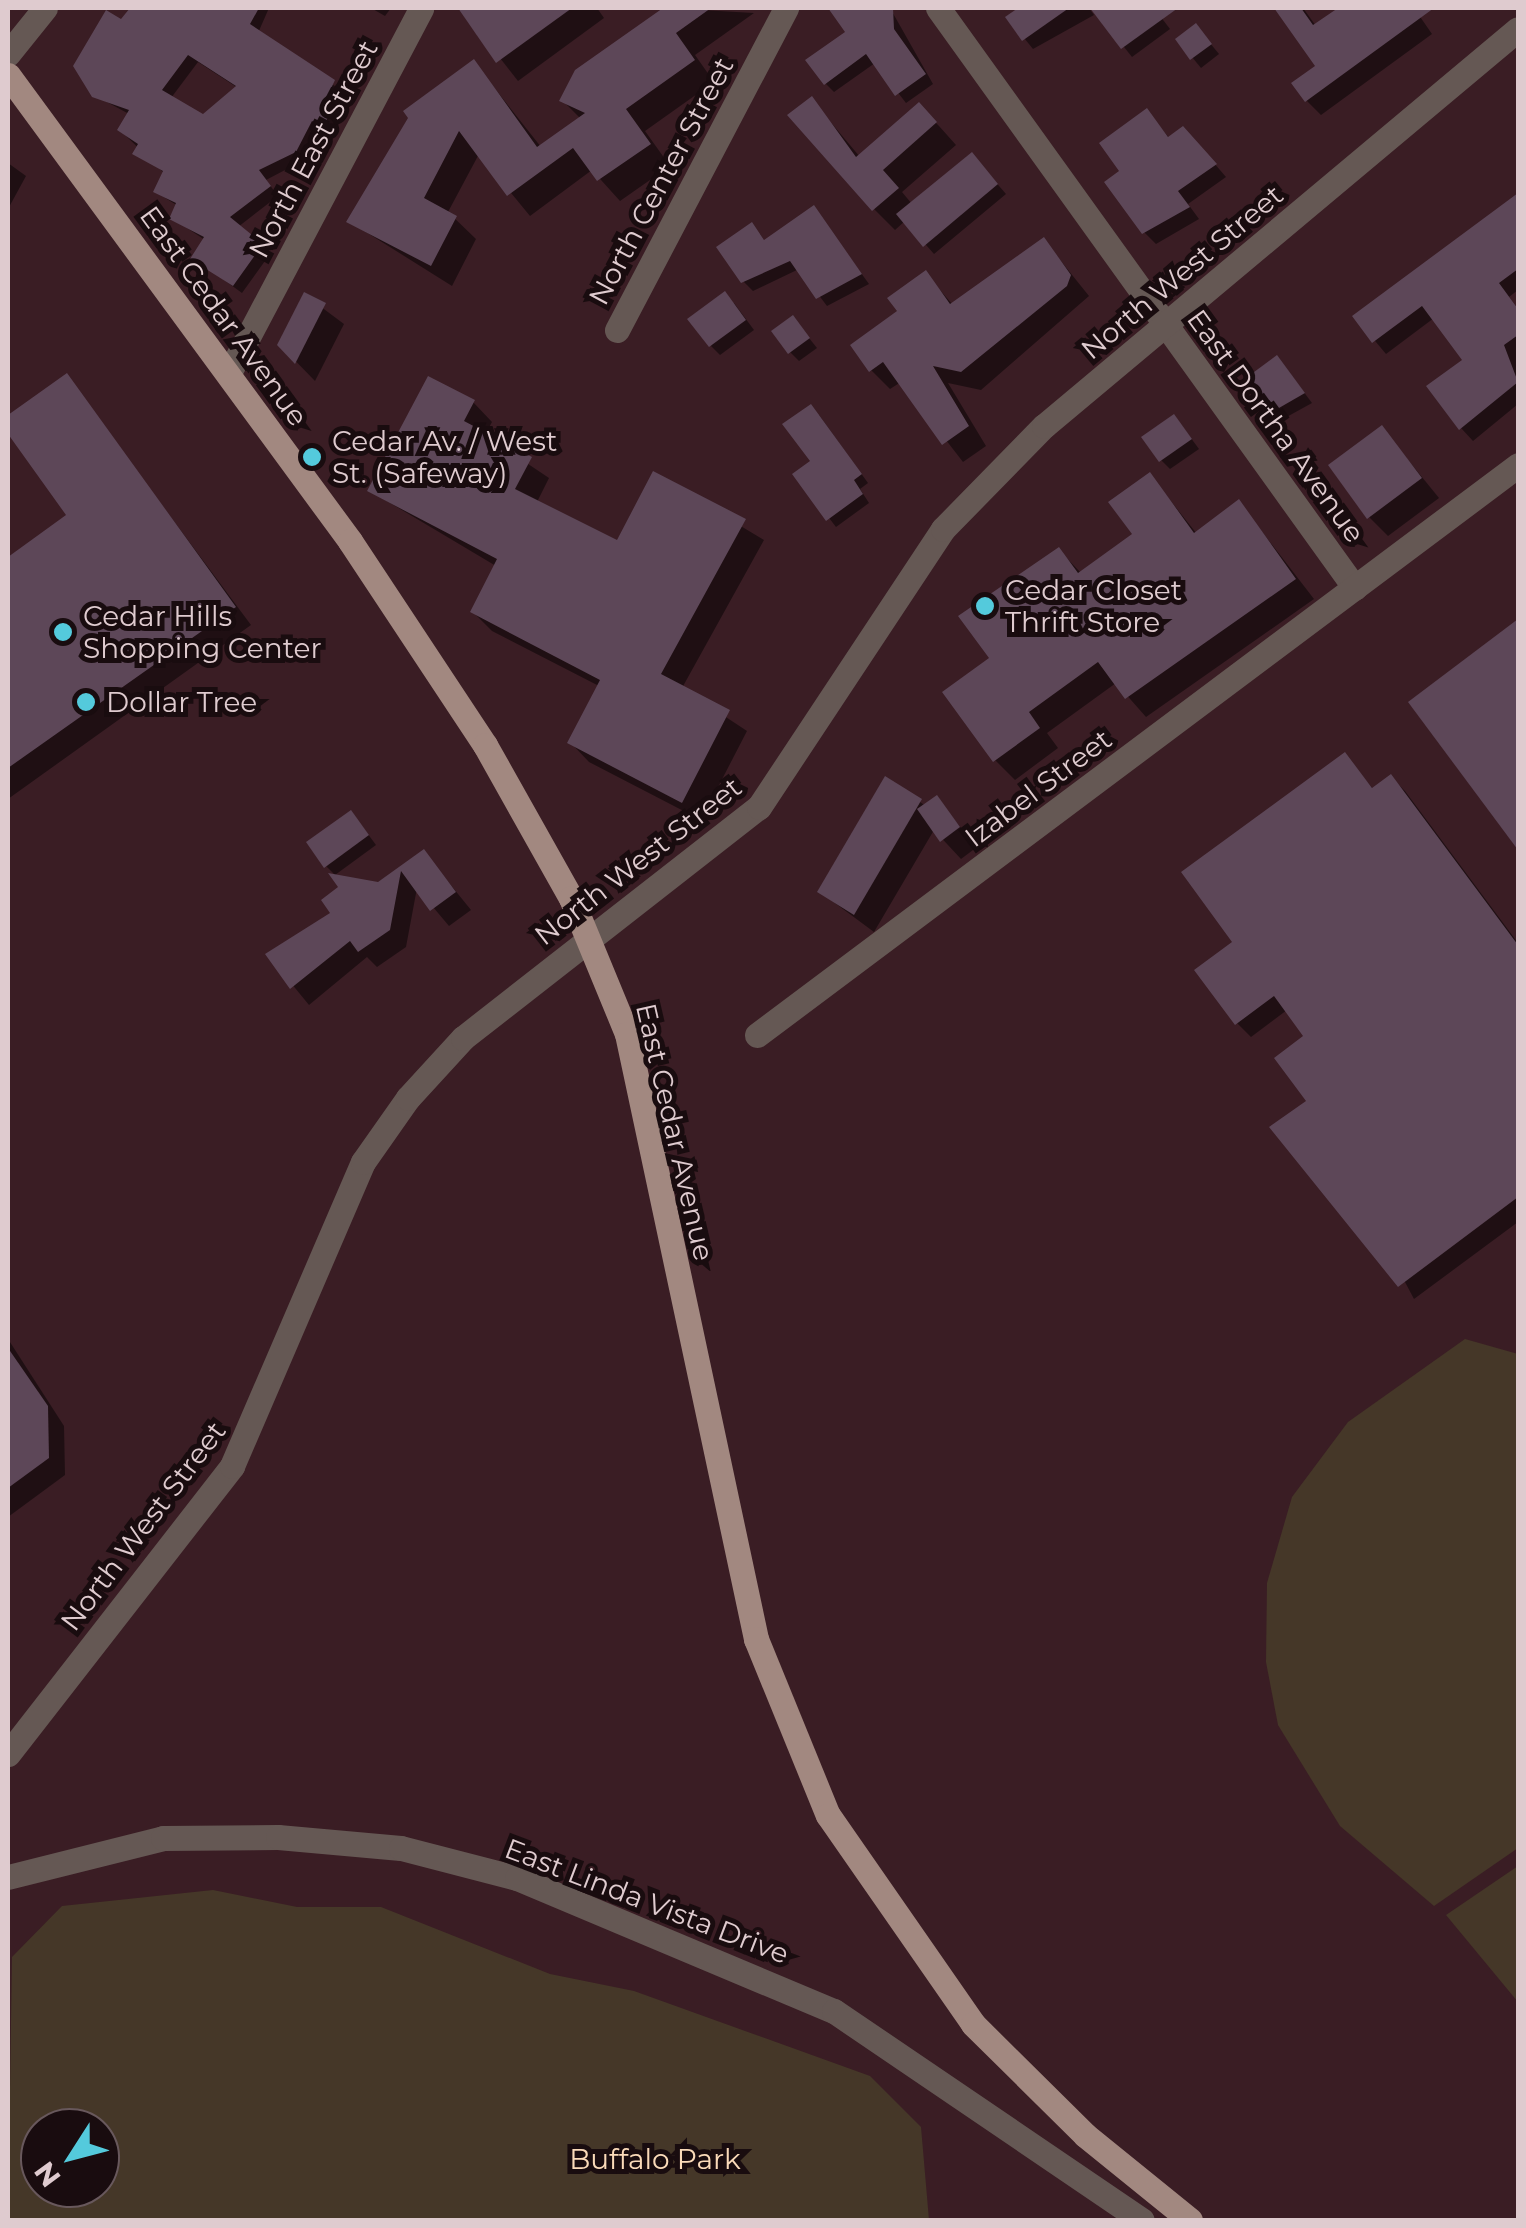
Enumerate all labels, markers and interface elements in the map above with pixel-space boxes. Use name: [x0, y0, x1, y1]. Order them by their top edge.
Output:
street label: North East Street: [241, 34, 385, 264]
street label: North Center Street: [581, 51, 741, 311]
street label: North West Street: [1074, 178, 1290, 366]
street label: East Cedar Avenue: [133, 200, 315, 432]
street label: East Dortha Avenue: [1180, 303, 1372, 549]
place label: Cedar Av. / West St. (Safeway): [332, 424, 557, 490]
marker: Cedar Av. / West St. (Safeway): [301, 446, 323, 468]
place label: Cedar Closet Thrift Store: [1005, 573, 1182, 639]
marker: Cedar Closet Thrift Store: [974, 595, 996, 617]
place label: Cedar Hills Shopping Center: [83, 599, 322, 665]
marker: Cedar Hills Shopping Center: [52, 621, 74, 643]
place label: Dollar Tree: [106, 685, 257, 719]
marker: Dollar Tree: [75, 691, 97, 713]
street label: Izabel Street: [958, 722, 1118, 854]
street label: North West Street: [528, 770, 748, 952]
street label: East Cedar Avenue: [629, 1000, 721, 1264]
street label: North West Street: [53, 1415, 233, 1637]
street label: East Linda Vista Drive: [500, 1831, 794, 1971]
north arrow: [20, 2108, 120, 2208]
park label: Buffalo Park: [569, 2142, 741, 2176]
text: N: [27, 2155, 68, 2194]

